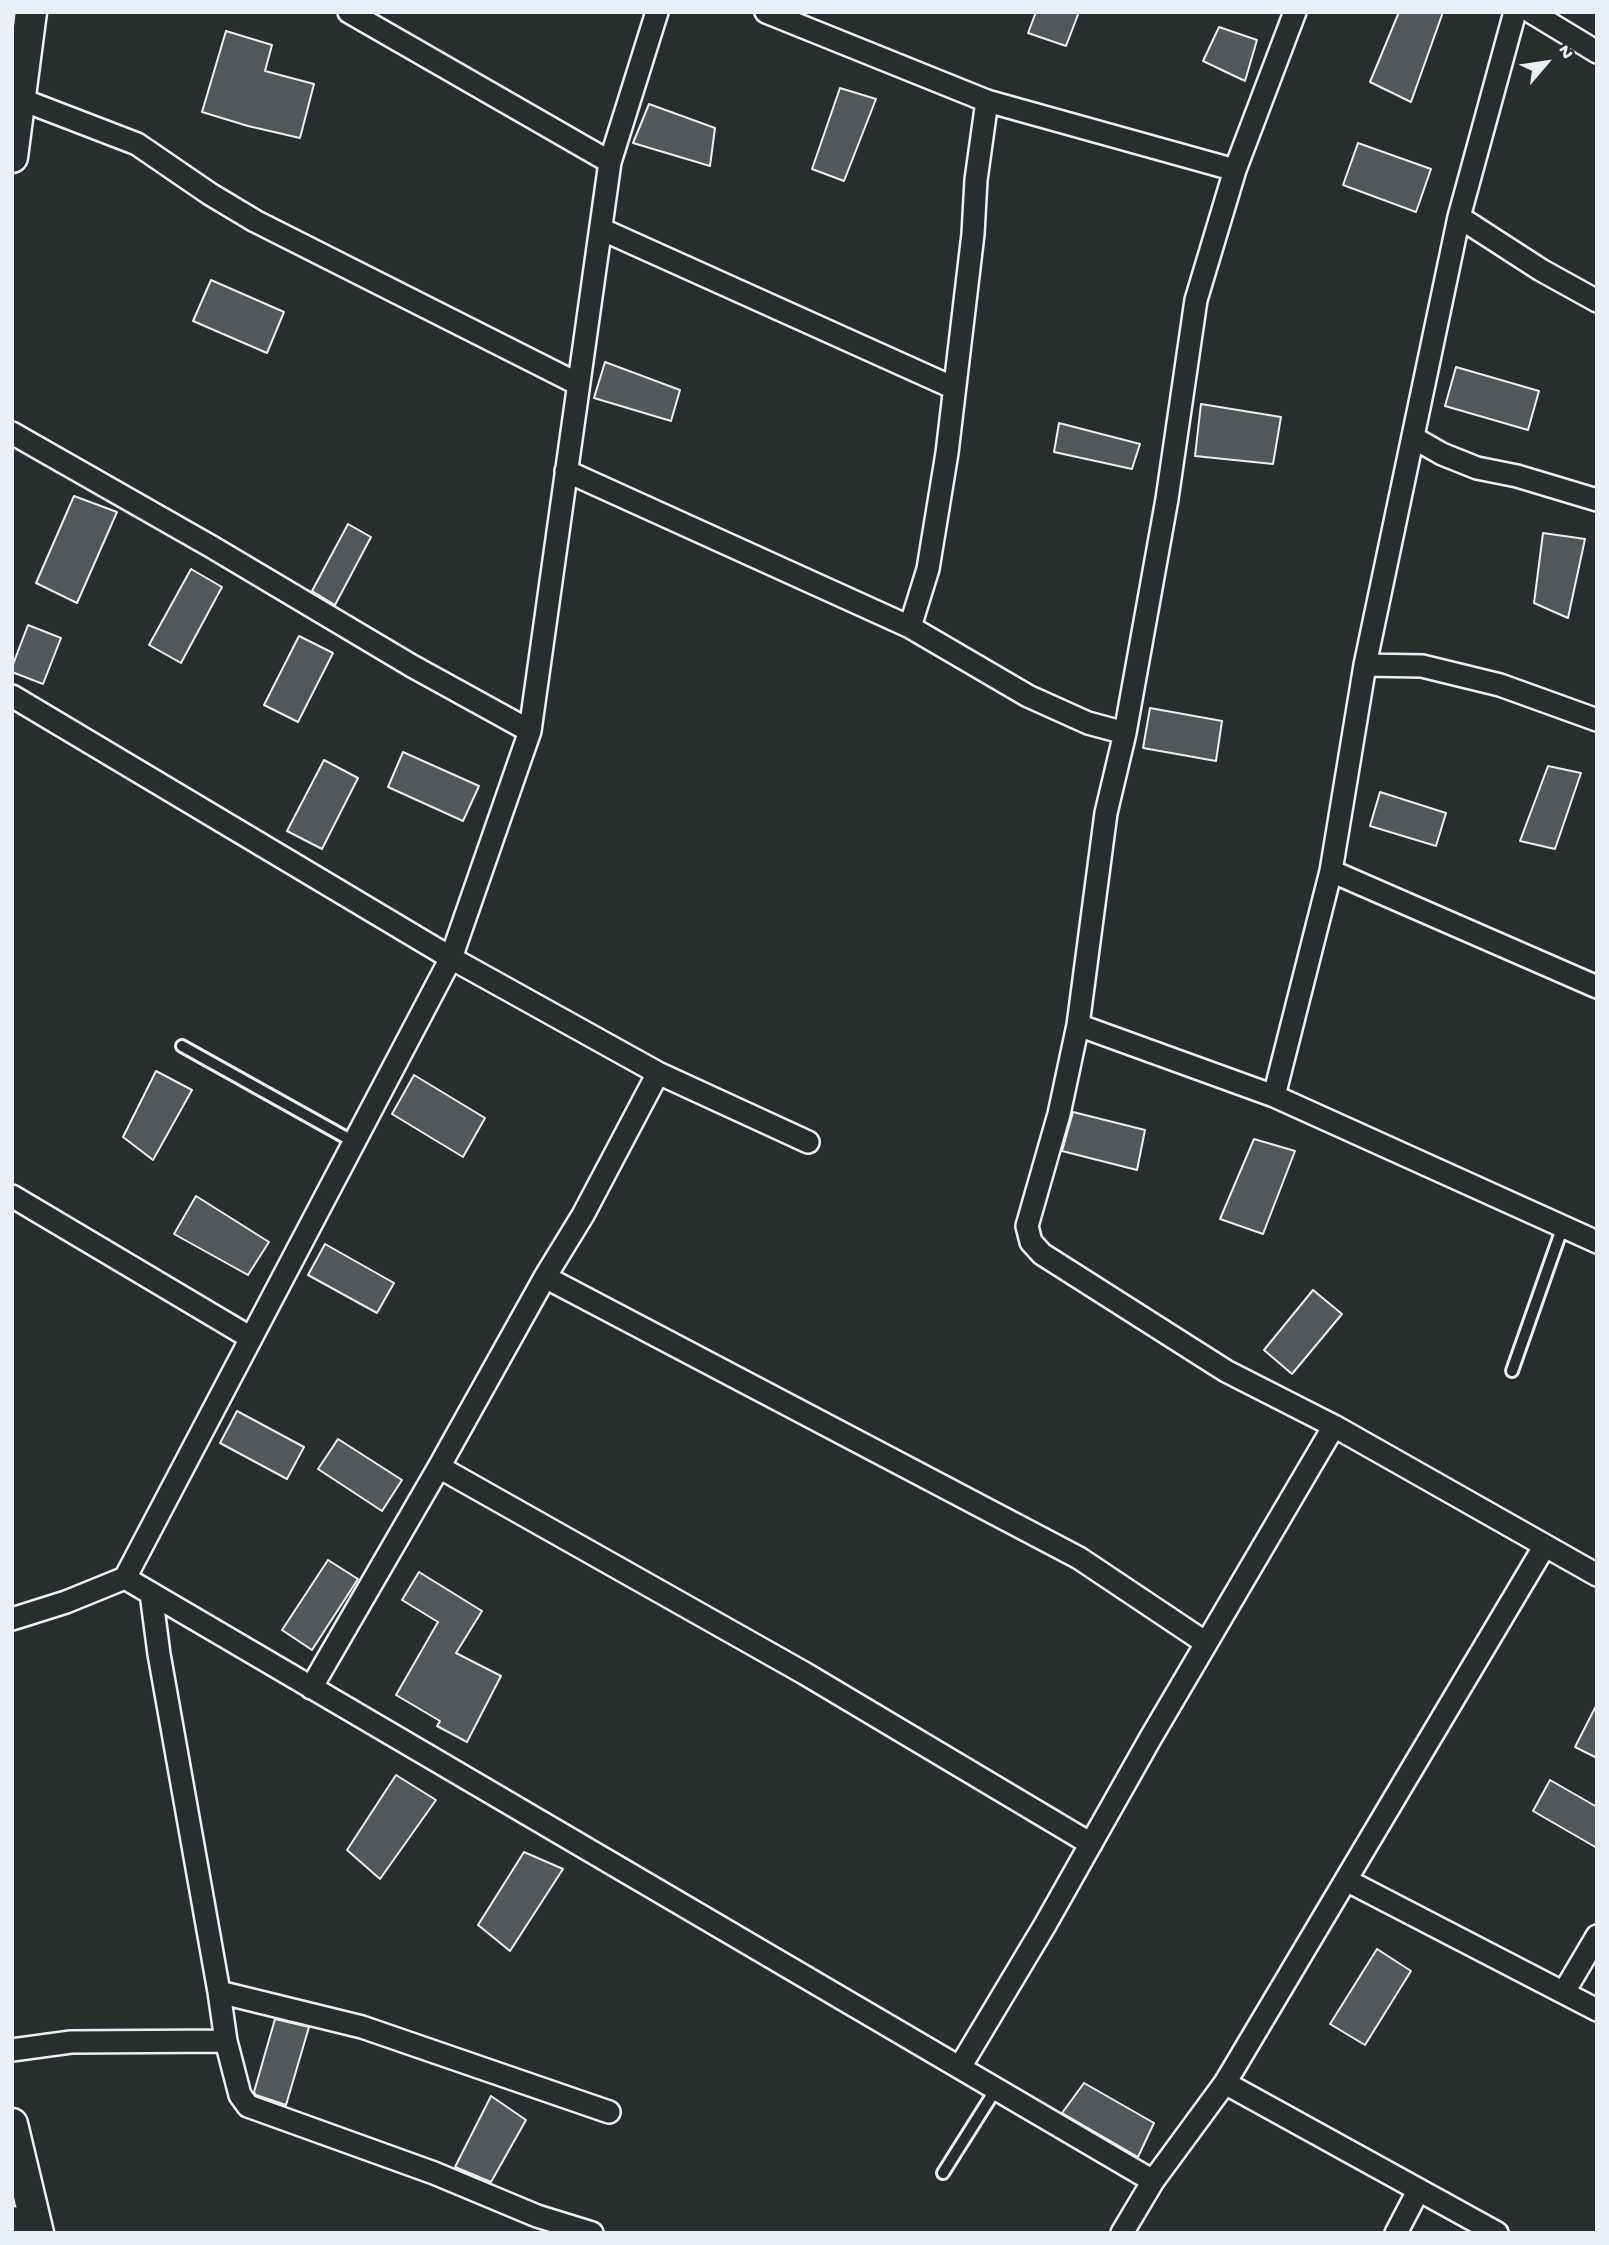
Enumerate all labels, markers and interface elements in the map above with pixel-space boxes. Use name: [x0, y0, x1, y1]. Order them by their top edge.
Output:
north arrow: [1511, 28, 1581, 98]
text: N: [1552, 42, 1578, 64]

